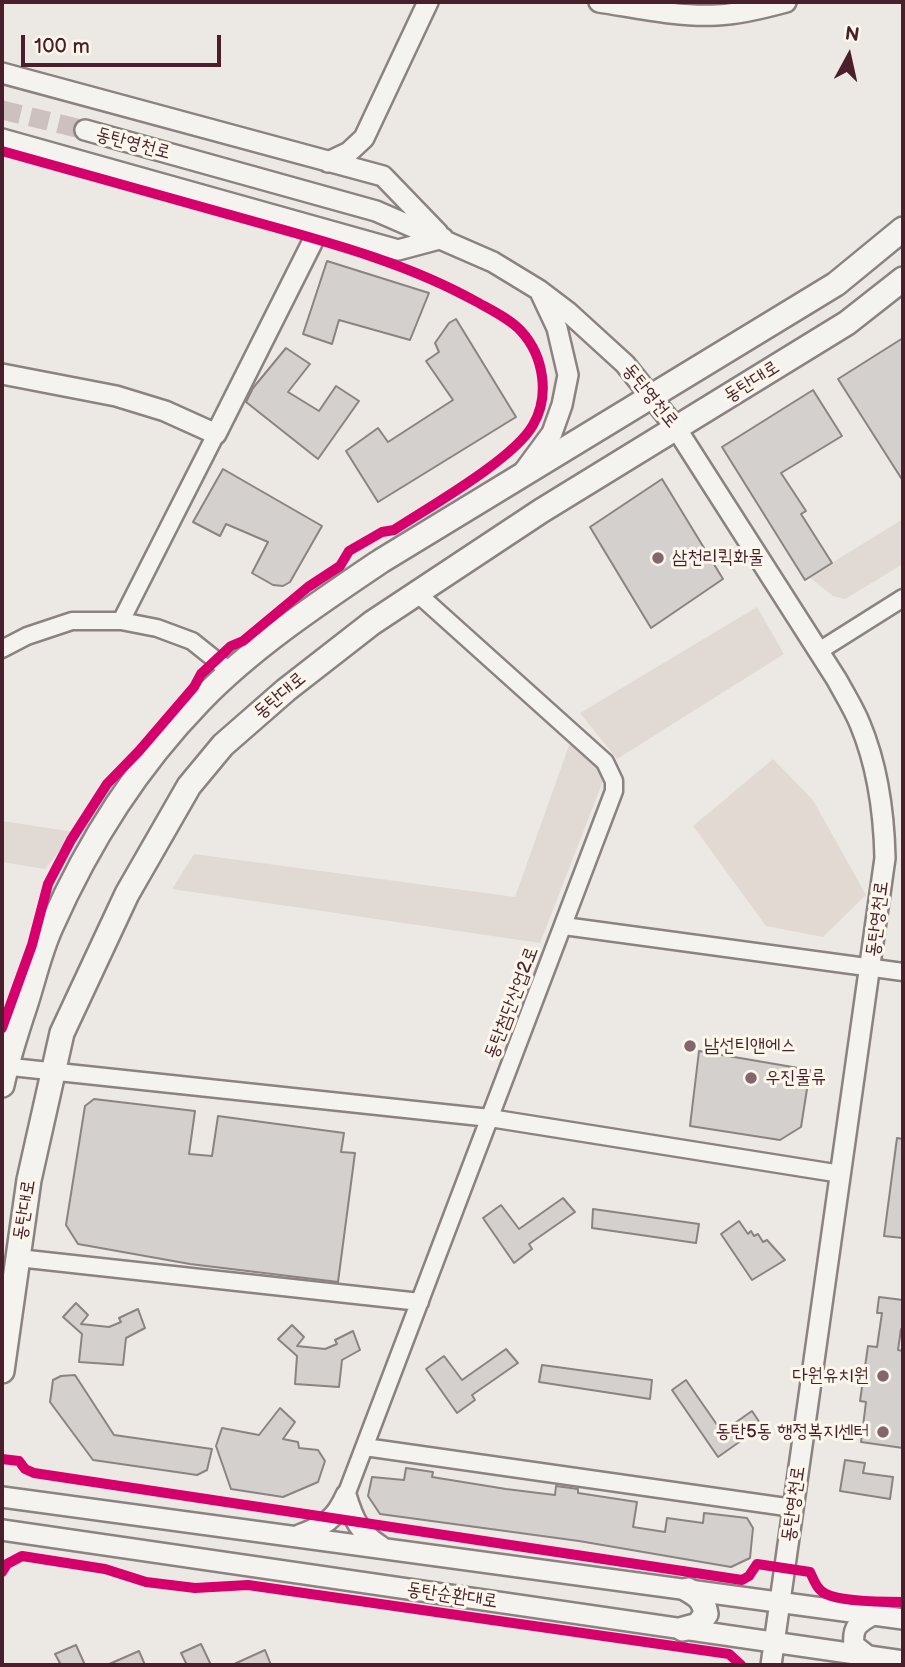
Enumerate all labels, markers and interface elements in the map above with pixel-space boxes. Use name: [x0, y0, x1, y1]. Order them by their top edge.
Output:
scale bar: [24, 21, 224, 65]
north arrow: [814, 21, 884, 91]
text: N: [843, 22, 861, 47]
text: 100 m: [34, 34, 90, 59]
street label: 동탄영천로: [93, 123, 173, 165]
street label: 동탄대로: [720, 356, 784, 408]
street label: 동탄영천로: [617, 359, 683, 433]
place label: 삼천리퀵화물: [672, 547, 764, 569]
marker: 삼천리퀵화물: [650, 550, 666, 566]
street label: 동탄대로: [249, 668, 311, 724]
street label: 동탄영천로: [862, 880, 894, 958]
street label: 동탄첨단산업2로: [480, 944, 544, 1062]
place label: 남선티앤에스: [704, 1035, 796, 1057]
marker: 남선티앤에스: [682, 1038, 698, 1054]
place label: 우진물류: [765, 1067, 826, 1089]
marker: 우진물류: [743, 1070, 759, 1086]
street label: 동탄대로: [9, 1178, 41, 1242]
place label: 다원유치원: [793, 1365, 869, 1387]
marker: 다원유치원: [875, 1368, 891, 1384]
place label: 동탄5동 행정복지센터: [715, 1421, 869, 1443]
marker: 동탄5동 행정복지센터: [875, 1424, 891, 1440]
street label: 동탄영천로: [777, 1465, 811, 1543]
street label: 동탄순환대로: [405, 1578, 499, 1614]

